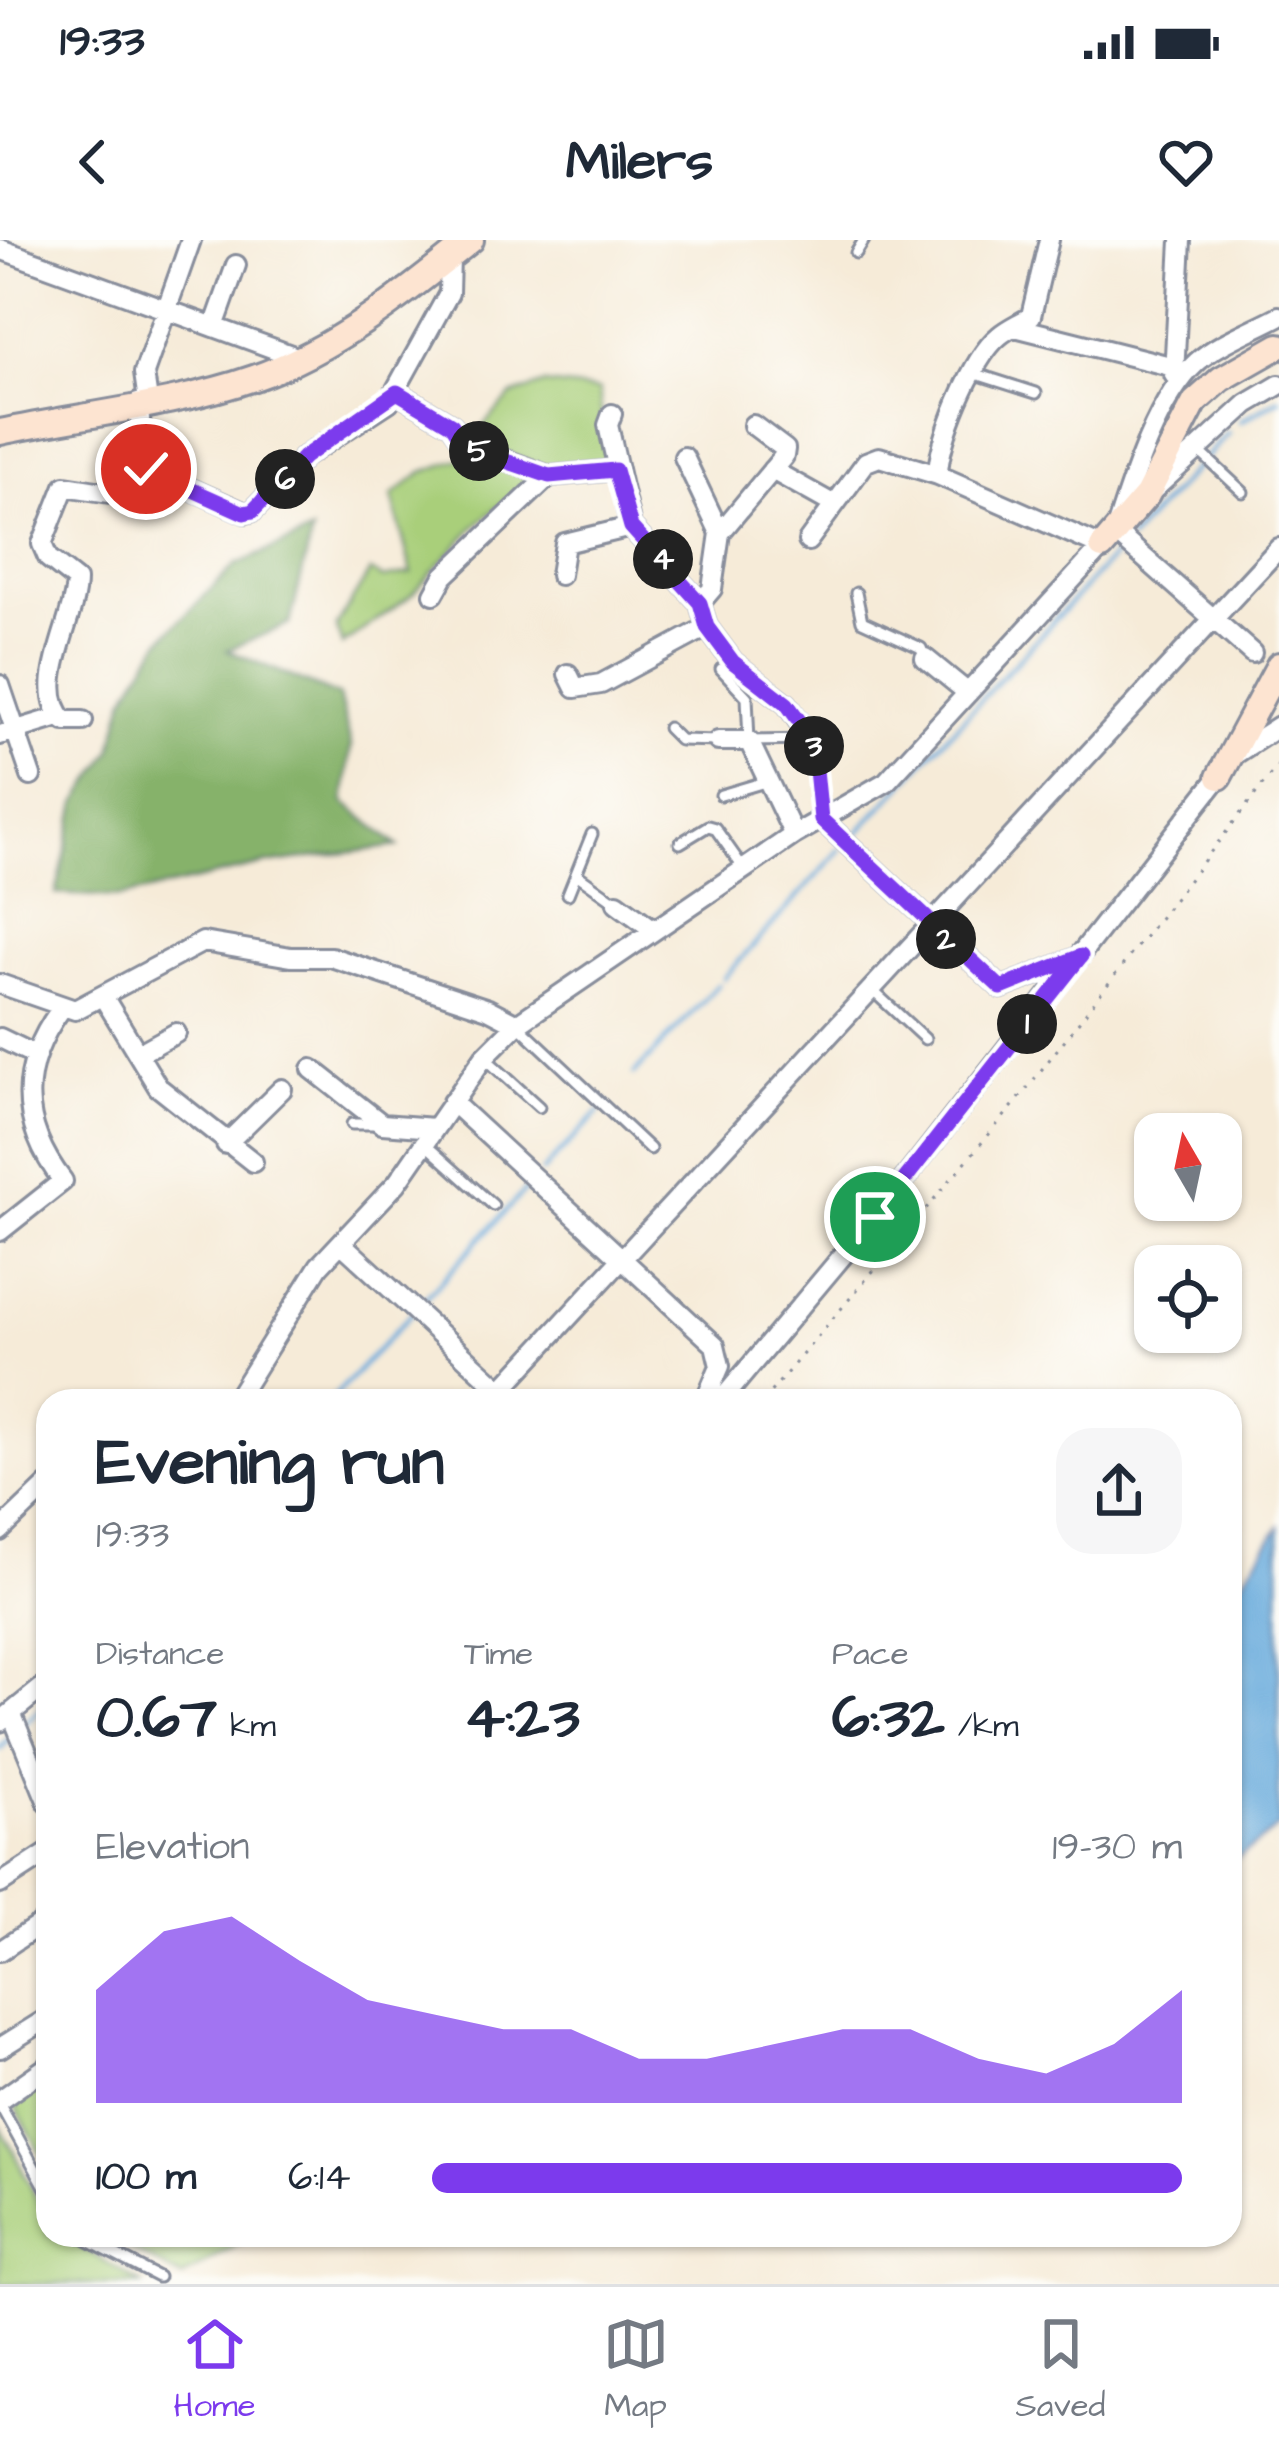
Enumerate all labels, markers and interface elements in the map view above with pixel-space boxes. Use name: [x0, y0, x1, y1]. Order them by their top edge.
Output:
text: 19:33: [60, 11, 145, 73]
text: Milers: [566, 125, 713, 200]
icon: back: [60, 129, 126, 195]
icon: heart: [1153, 129, 1219, 195]
pin: [95, 418, 197, 520]
pin: 5: [449, 421, 509, 481]
text: 5: [467, 428, 491, 474]
icon: check: [113, 436, 179, 502]
pin: 6: [255, 449, 315, 509]
text: 6: [275, 456, 295, 502]
pin: 4: [633, 529, 693, 589]
text: 4: [652, 536, 674, 582]
pin: 3: [784, 716, 844, 776]
text: 3: [806, 723, 822, 769]
pin: 2: [916, 909, 976, 969]
text: 2: [937, 916, 955, 962]
pin: 1: [997, 994, 1057, 1054]
text: 1: [1025, 1001, 1029, 1047]
north arrow: [1134, 1113, 1242, 1221]
map controls: [1134, 1113, 1242, 1353]
pin: [824, 1166, 926, 1268]
icon: arrive: [842, 1184, 908, 1250]
button: locate: [1134, 1245, 1242, 1353]
text: Evening run: [96, 1418, 444, 1510]
button: share: [1056, 1428, 1182, 1554]
text: 19:33: [96, 1509, 169, 1563]
text: Distance: [96, 1631, 224, 1677]
text: Time: [464, 1631, 533, 1677]
text: Pace: [832, 1631, 909, 1677]
text: 0.67: [96, 1677, 217, 1760]
text: 4:23: [464, 1677, 580, 1760]
text: 6:32: [832, 1677, 945, 1760]
text: km: [217, 1703, 276, 1749]
text: /km: [945, 1703, 1019, 1749]
text: Elevation: [96, 1821, 250, 1875]
text: 19–30 m: [1052, 1821, 1182, 1875]
text: 100 m: [96, 2151, 196, 2205]
text: 6:14: [288, 2151, 351, 2205]
tab: Home: [174, 2311, 256, 2429]
tab: Map: [603, 2311, 669, 2429]
tab: Saved: [1016, 2311, 1105, 2429]

